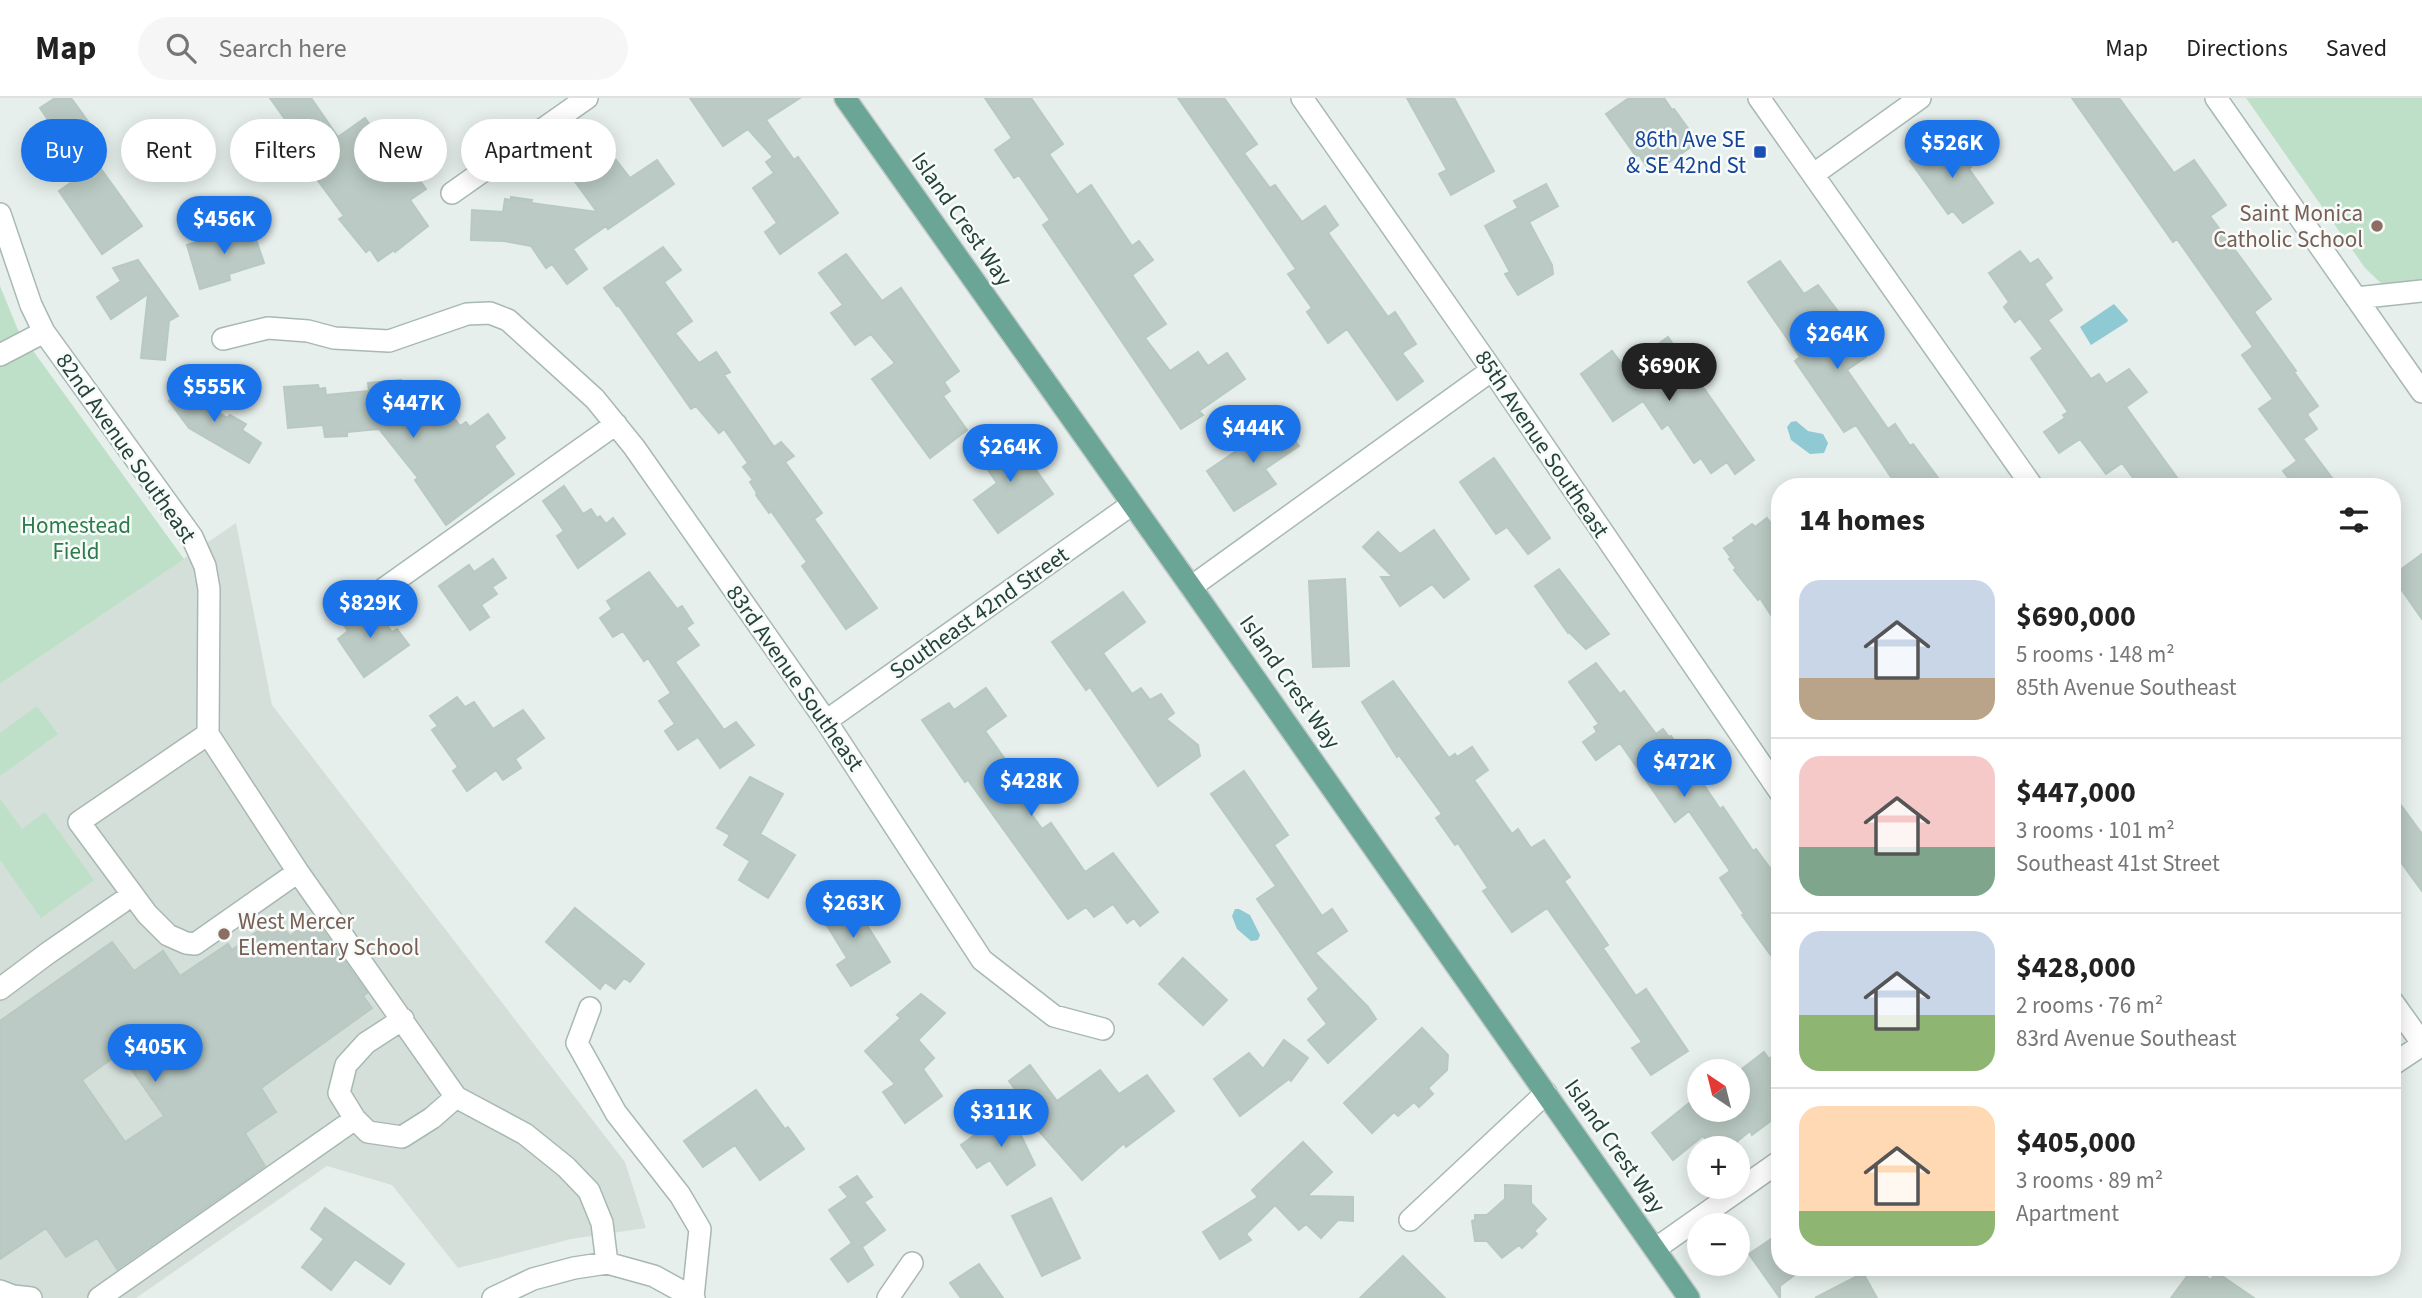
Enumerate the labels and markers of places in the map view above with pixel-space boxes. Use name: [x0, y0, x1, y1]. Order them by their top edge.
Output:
pin: $526K: [1903, 120, 2001, 180]
place label: 86th Ave SE & SE 42nd St: [1626, 123, 1746, 182]
marker: 86th Ave SE & SE 42nd St: [1752, 144, 1768, 160]
pin: $456K: [175, 197, 273, 256]
place label: Saint Monica Catholic School: [2213, 197, 2363, 256]
marker: Saint Monica Catholic School: [2369, 218, 2385, 234]
pin: $264K: [1788, 312, 1886, 371]
pin: $690K: [1620, 344, 1718, 403]
pin: $555K: [165, 364, 263, 424]
pin: $447K: [364, 380, 462, 440]
pin: $444K: [1204, 406, 1302, 465]
pin: $264K: [961, 424, 1059, 484]
pin: $829K: [321, 580, 419, 640]
pin: $472K: [1635, 740, 1733, 799]
pin: $428K: [982, 758, 1080, 818]
pin: $263K: [804, 880, 902, 940]
place label: West Mercer Elementary School: [238, 905, 419, 964]
marker: West Mercer Elementary School: [216, 926, 232, 942]
pin: $405K: [106, 1024, 204, 1084]
pin: $311K: [952, 1090, 1050, 1149]

